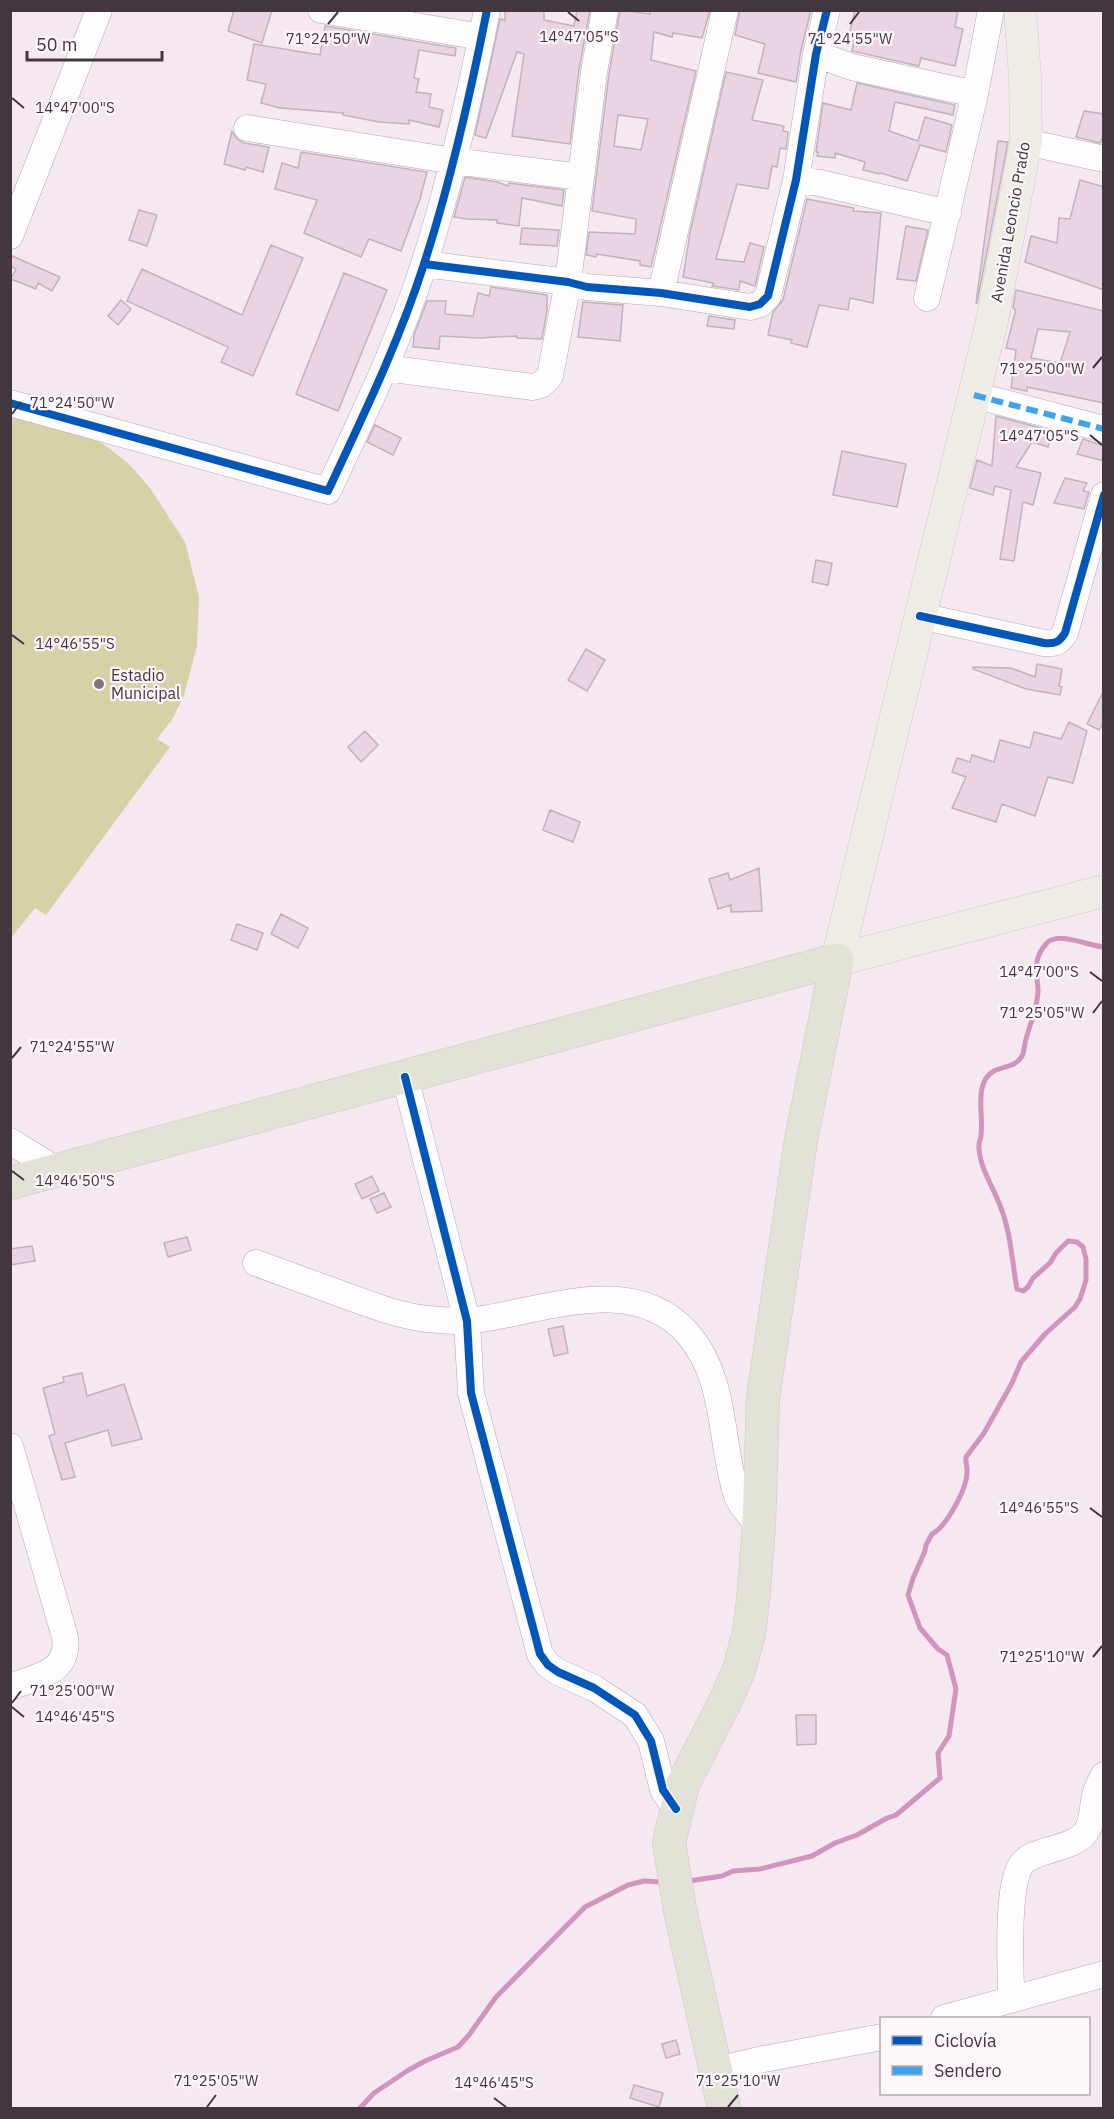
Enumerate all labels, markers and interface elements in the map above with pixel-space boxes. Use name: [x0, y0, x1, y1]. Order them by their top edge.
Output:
scale bar: [27, 24, 162, 62]
text: 14°47'05"S: [539, 27, 619, 46]
text: 71°24'50"W: [286, 29, 371, 48]
text: 71°24'55"W: [808, 29, 893, 48]
text: 50 m: [36, 33, 78, 56]
text: 14°47'00"S: [35, 98, 115, 117]
street label: Avenida Leoncio Prado: [986, 140, 1034, 304]
text: 71°25'00"W: [1000, 359, 1085, 378]
text: 71°24'50"W: [30, 393, 115, 412]
text: 14°47'05"S: [999, 426, 1079, 445]
text: 14°46'55"S: [35, 634, 115, 653]
place label: Estadio Municipal: [111, 665, 180, 703]
marker: Estadio Municipal: [92, 677, 106, 691]
text: 14°47'00"S: [999, 962, 1079, 981]
text: 71°25'05"W: [1000, 1003, 1085, 1022]
text: 71°24'55"W: [30, 1037, 115, 1056]
text: 14°46'50"S: [35, 1171, 115, 1190]
text: 14°46'55"S: [999, 1498, 1079, 1517]
text: 71°25'10"W: [1000, 1647, 1085, 1666]
text: 71°25'00"W: [30, 1681, 115, 1700]
text: 14°46'45"S: [35, 1707, 115, 1726]
legend: [880, 2017, 1090, 2095]
text: Ciclovía: [934, 2029, 997, 2052]
text: Sendero: [934, 2059, 1001, 2082]
text: 71°25'05"W: [174, 2071, 259, 2090]
text: 71°25'10"W: [696, 2071, 781, 2090]
text: 14°46'45"S: [454, 2073, 534, 2092]

